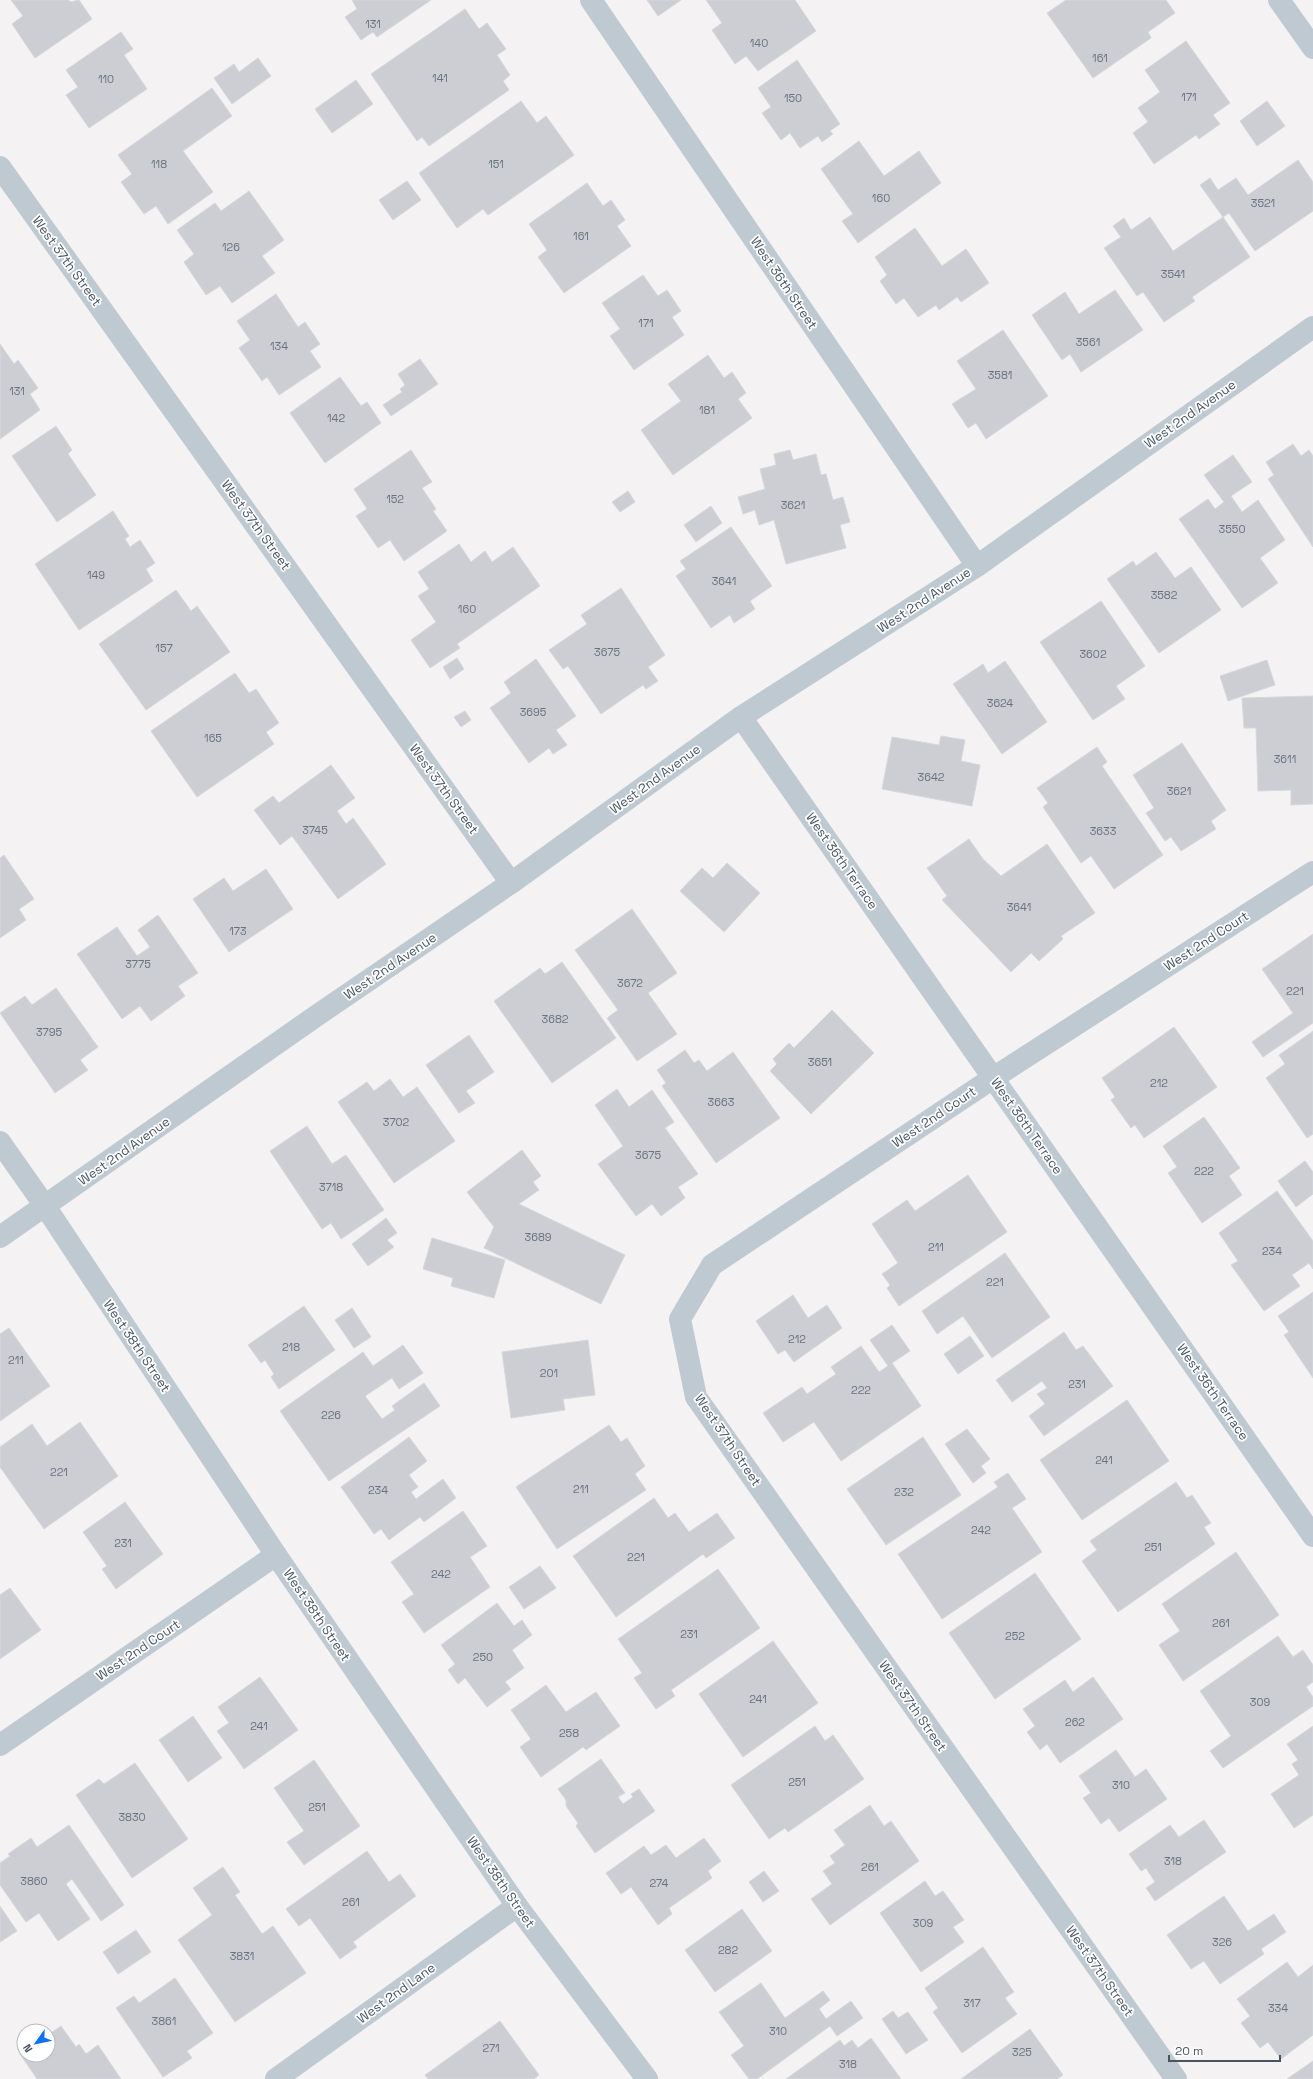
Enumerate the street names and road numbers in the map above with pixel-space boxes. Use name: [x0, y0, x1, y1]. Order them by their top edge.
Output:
street label: West 37th Street: [29, 213, 105, 309]
street label: West 36th Street: [747, 234, 821, 332]
street label: West 2nd Avenue: [1141, 376, 1239, 452]
street label: West 37th Street: [218, 477, 294, 573]
street label: West 2nd Avenue: [874, 563, 974, 637]
street label: West 2nd Avenue: [606, 740, 704, 818]
street label: West 37th Street: [406, 741, 482, 837]
street label: West 36th Terrace: [802, 809, 882, 913]
street label: West 2nd Court: [1160, 907, 1252, 975]
street label: West 2nd Avenue: [340, 929, 440, 1003]
street label: West 36th Terrace: [987, 1074, 1067, 1178]
street label: West 2nd Court: [889, 1083, 979, 1151]
street label: West 2nd Avenue: [75, 1113, 173, 1189]
street label: West 38th Street: [100, 1297, 174, 1395]
street label: West 36th Terrace: [1173, 1340, 1253, 1444]
street label: West 37th Street: [691, 1391, 765, 1489]
street label: West 38th Street: [280, 1566, 354, 1664]
street label: West 2nd Court: [93, 1616, 183, 1684]
street label: West 37th Street: [875, 1657, 951, 1755]
street label: West 38th Street: [463, 1833, 539, 1931]
street label: West 37th Street: [1062, 1922, 1138, 2020]
street label: West 2nd Lane: [354, 1959, 438, 2027]

